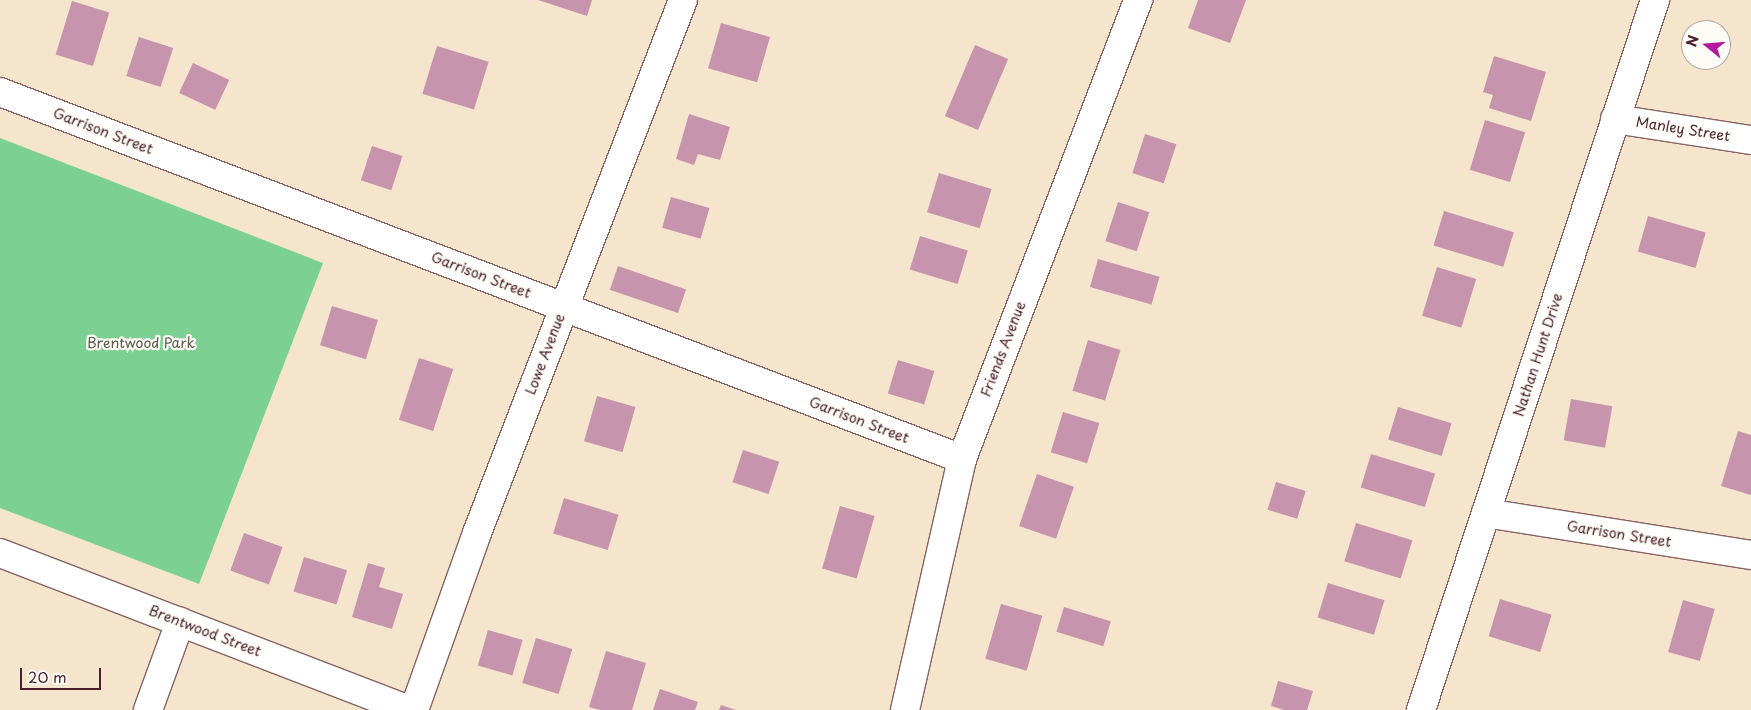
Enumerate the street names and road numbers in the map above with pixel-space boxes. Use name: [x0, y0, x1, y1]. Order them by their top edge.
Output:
street label: Garrison Street: [51, 104, 155, 158]
street label: Manley Street: [1634, 113, 1732, 145]
street label: Garrison Street: [429, 248, 533, 302]
street label: Nathan Hunt Drive: [1510, 291, 1566, 419]
street label: Friends Avenue: [977, 299, 1029, 399]
street label: Lowe Avenue: [522, 311, 568, 397]
street label: Garrison Street: [807, 393, 911, 447]
street label: Garrison Street: [1566, 518, 1672, 550]
street label: Brentwood Street: [147, 602, 263, 660]

